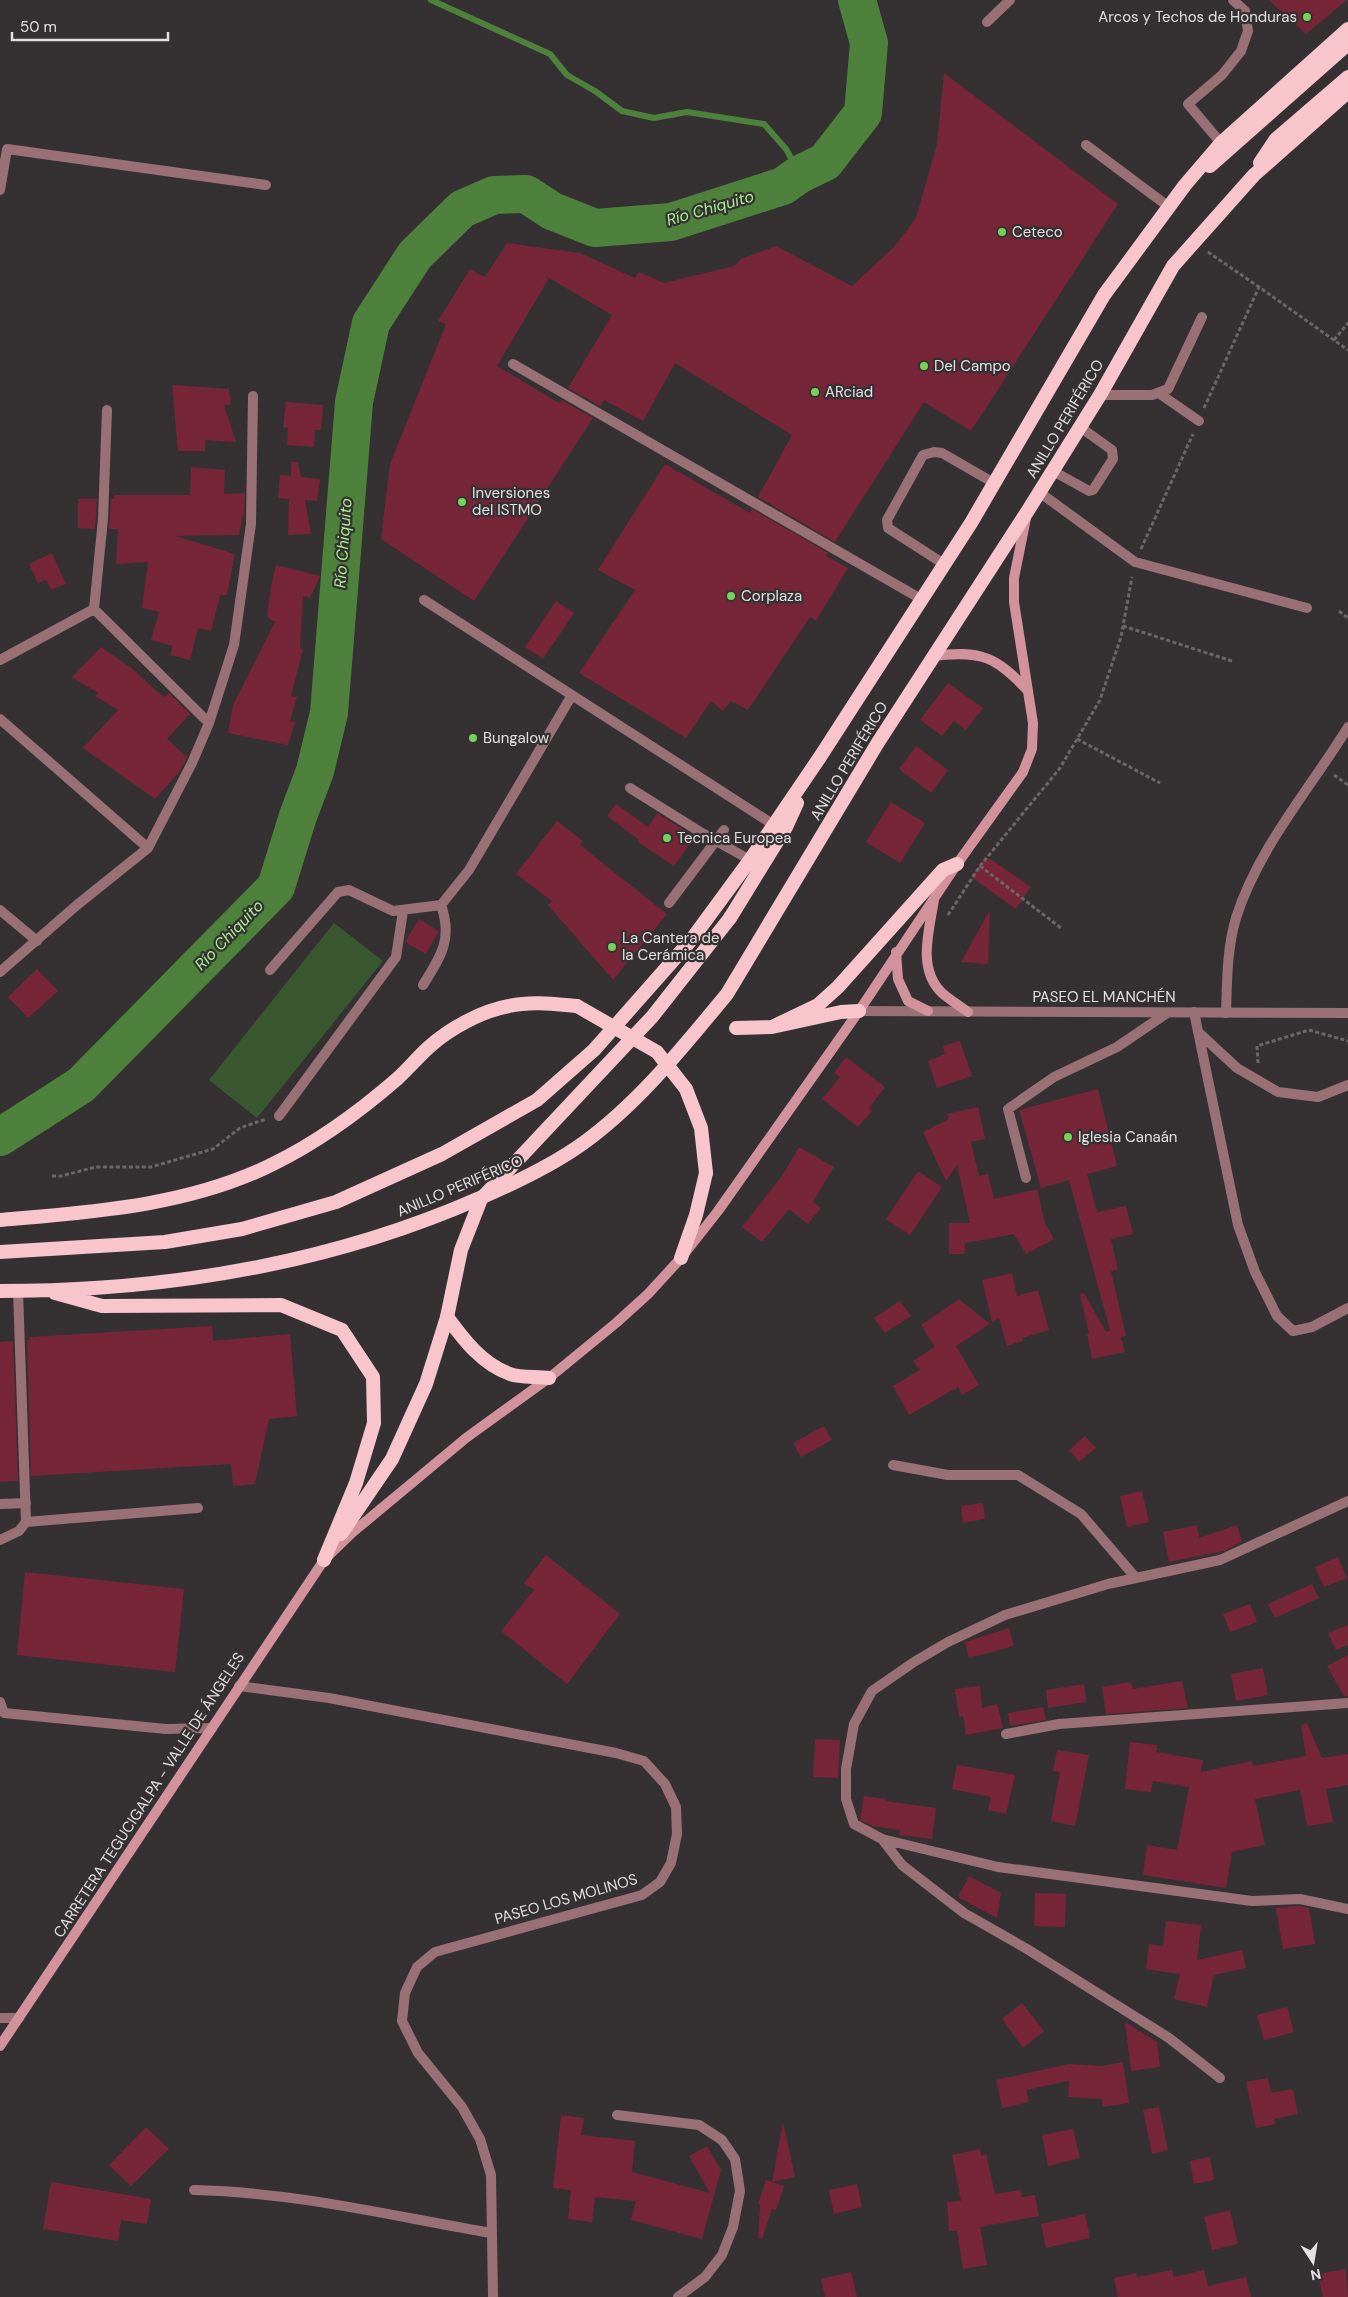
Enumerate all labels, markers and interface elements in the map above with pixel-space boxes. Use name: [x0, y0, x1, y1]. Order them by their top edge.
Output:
place label: Arcos y Techos de Honduras: [1098, 7, 1297, 27]
scale bar: [12, 10, 169, 42]
marker: Arcos y Techos de Honduras: [1301, 11, 1313, 23]
text: 50 m: [20, 17, 57, 37]
water label: Río Chiquito: [664, 185, 756, 231]
place label: Ceteco: [1012, 222, 1063, 242]
marker: Ceteco: [996, 226, 1008, 238]
place label: Del Campo: [934, 356, 1011, 376]
street label: ANILLO PERIFÉRICO: [1022, 356, 1108, 482]
marker: Del Campo: [918, 360, 930, 372]
place label: ARciad: [825, 382, 873, 402]
marker: ARciad: [809, 386, 821, 398]
place label: Inversiones del ISTMO: [472, 483, 550, 520]
marker: Inversiones del ISTMO: [456, 496, 468, 508]
water label: Río Chiquito: [329, 497, 357, 589]
place label: Corplaza: [741, 586, 802, 606]
marker: Corplaza: [725, 590, 737, 602]
street label: ANILLO PERIFÉRICO: [806, 698, 892, 824]
place label: Bungalow: [483, 728, 550, 748]
marker: Bungalow: [467, 732, 479, 744]
place label: Tecnica Europea: [677, 828, 791, 848]
marker: Tecnica Europea: [661, 832, 673, 844]
water label: Río Chiquito: [190, 895, 268, 975]
place label: La Cantera de la Cerámica: [622, 928, 719, 965]
marker: La Cantera de la Cerámica: [606, 941, 618, 953]
street label: PASEO EL MANCHÉN: [1032, 987, 1176, 1007]
place label: Iglesia Canaán: [1078, 1127, 1177, 1147]
marker: Iglesia Canaán: [1062, 1131, 1074, 1143]
street label: ANILLO PERIFÉRICO: [394, 1150, 526, 1222]
street label: CARRETERA TEGUCIGALPA - VALLE DE ÁNGELES: [49, 1648, 249, 1942]
street label: PASEO LOS MOLINOS: [492, 1869, 640, 1929]
north arrow: [1288, 2237, 1338, 2287]
text: N: [1309, 2265, 1323, 2285]

